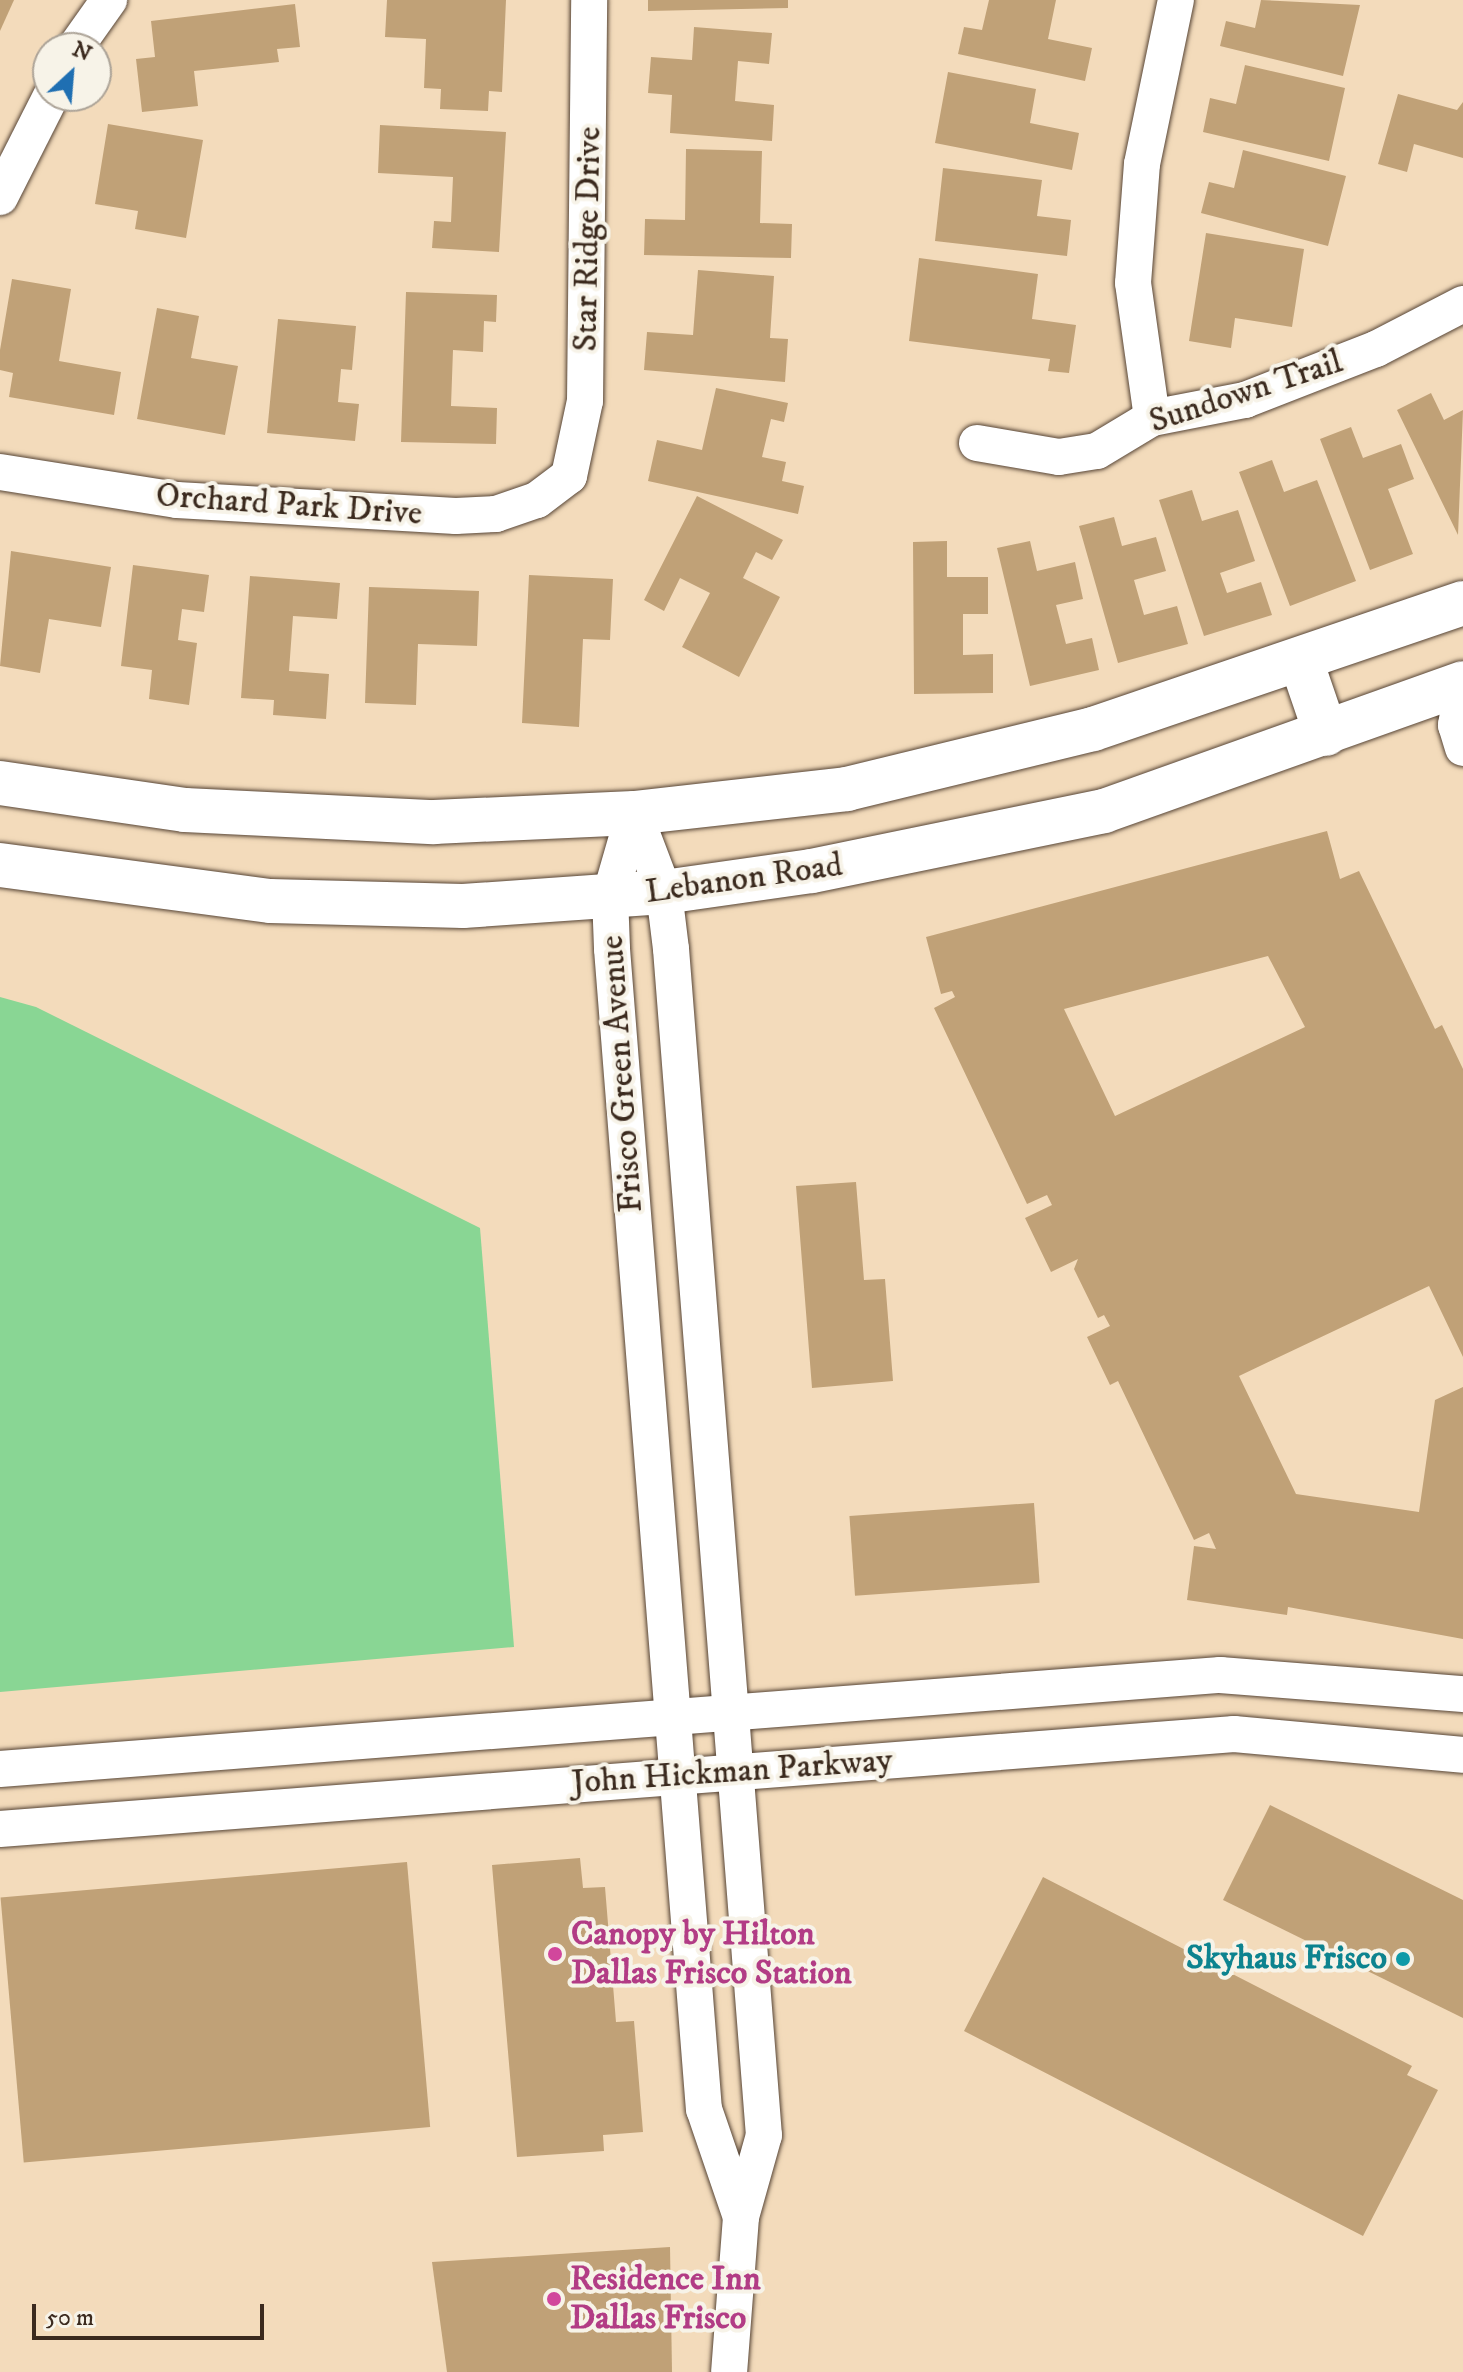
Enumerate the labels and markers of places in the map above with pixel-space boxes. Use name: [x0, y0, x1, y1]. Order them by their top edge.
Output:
place label: Canopy by Hilton Dallas Frisco Station: [571, 1914, 852, 1994]
place label: Skyhaus Frisco: [1186, 1939, 1387, 1979]
marker: Canopy by Hilton Dallas Frisco Station: [546, 1945, 564, 1963]
marker: Skyhaus Frisco: [1394, 1950, 1412, 1968]
place label: Residence Inn Dallas Frisco: [570, 2259, 761, 2338]
marker: Residence Inn Dallas Frisco: [545, 2290, 563, 2308]

